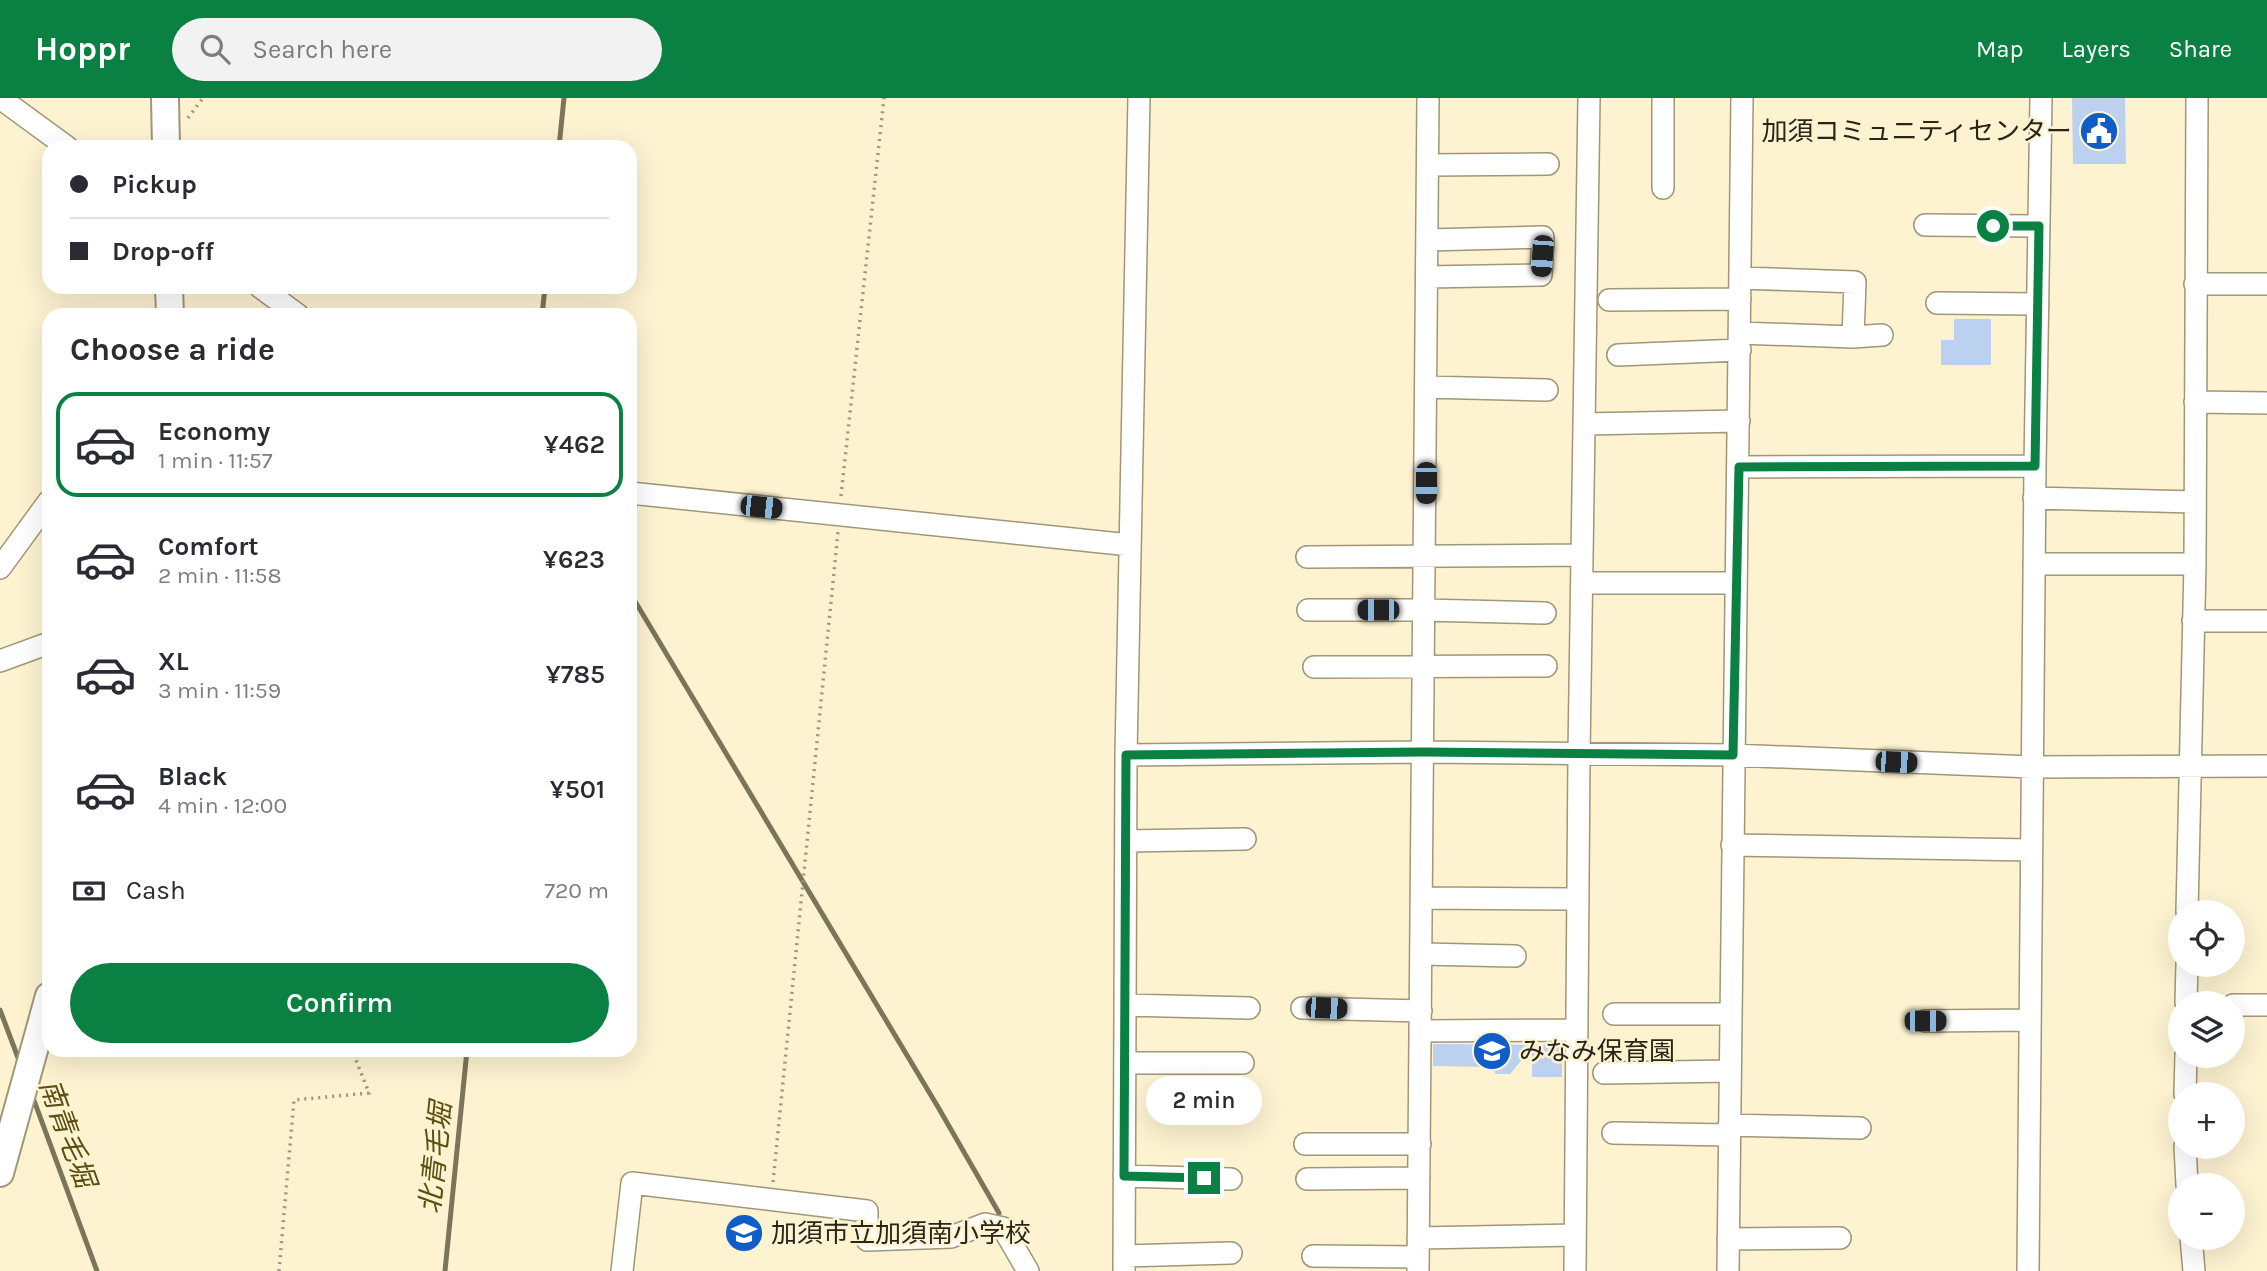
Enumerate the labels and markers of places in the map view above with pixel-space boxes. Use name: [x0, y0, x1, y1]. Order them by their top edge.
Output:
public building icon: 加須コミュニティセンター: [2078, 110, 2120, 152]
place label: 加須コミュニティセンター: [1762, 116, 2072, 147]
school or university icon: みなみ保育園: [1471, 1030, 1513, 1072]
place label: みなみ保育園: [1519, 1036, 1675, 1067]
school or university icon: 加須市立加須南小学校: [723, 1212, 765, 1254]
place label: 加須市立加須南小学校: [771, 1218, 1031, 1249]

